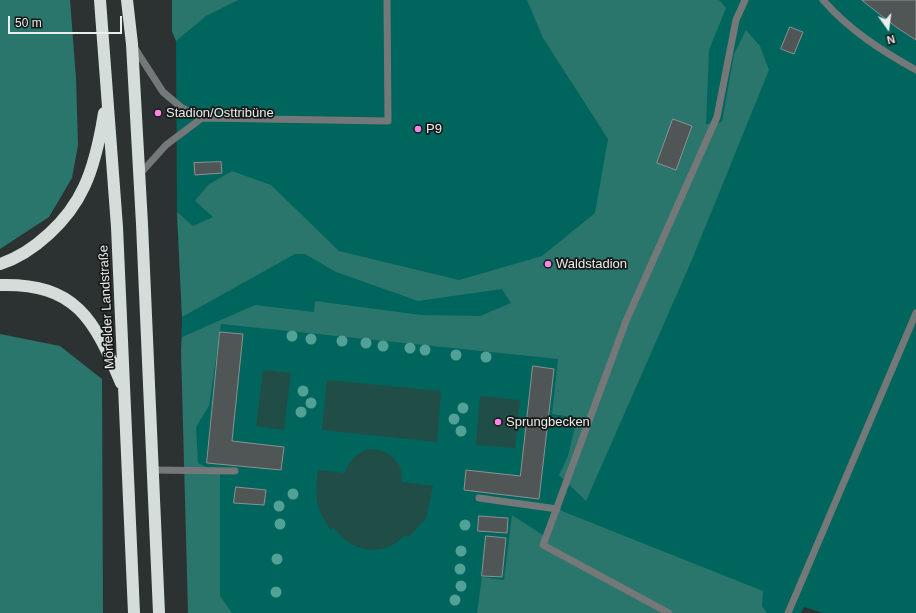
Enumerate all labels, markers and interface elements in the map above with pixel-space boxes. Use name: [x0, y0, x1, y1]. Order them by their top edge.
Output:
scale bar: [10, 8, 124, 34]
north arrow: [868, 8, 908, 48]
text: 50 m: [15, 16, 42, 30]
text: N: [886, 33, 896, 46]
place label: Stadion/Osttribüne: [166, 105, 274, 121]
marker: Stadion/Osttribüne: [153, 108, 163, 118]
place label: P9: [426, 121, 442, 137]
marker: P9: [413, 124, 423, 134]
street label: Mörfelder Landstraße: [96, 245, 118, 369]
place label: Waldstadion: [556, 256, 627, 272]
marker: Waldstadion: [543, 259, 553, 269]
place label: Sprungbecken: [506, 414, 590, 430]
marker: Sprungbecken: [493, 417, 503, 427]

